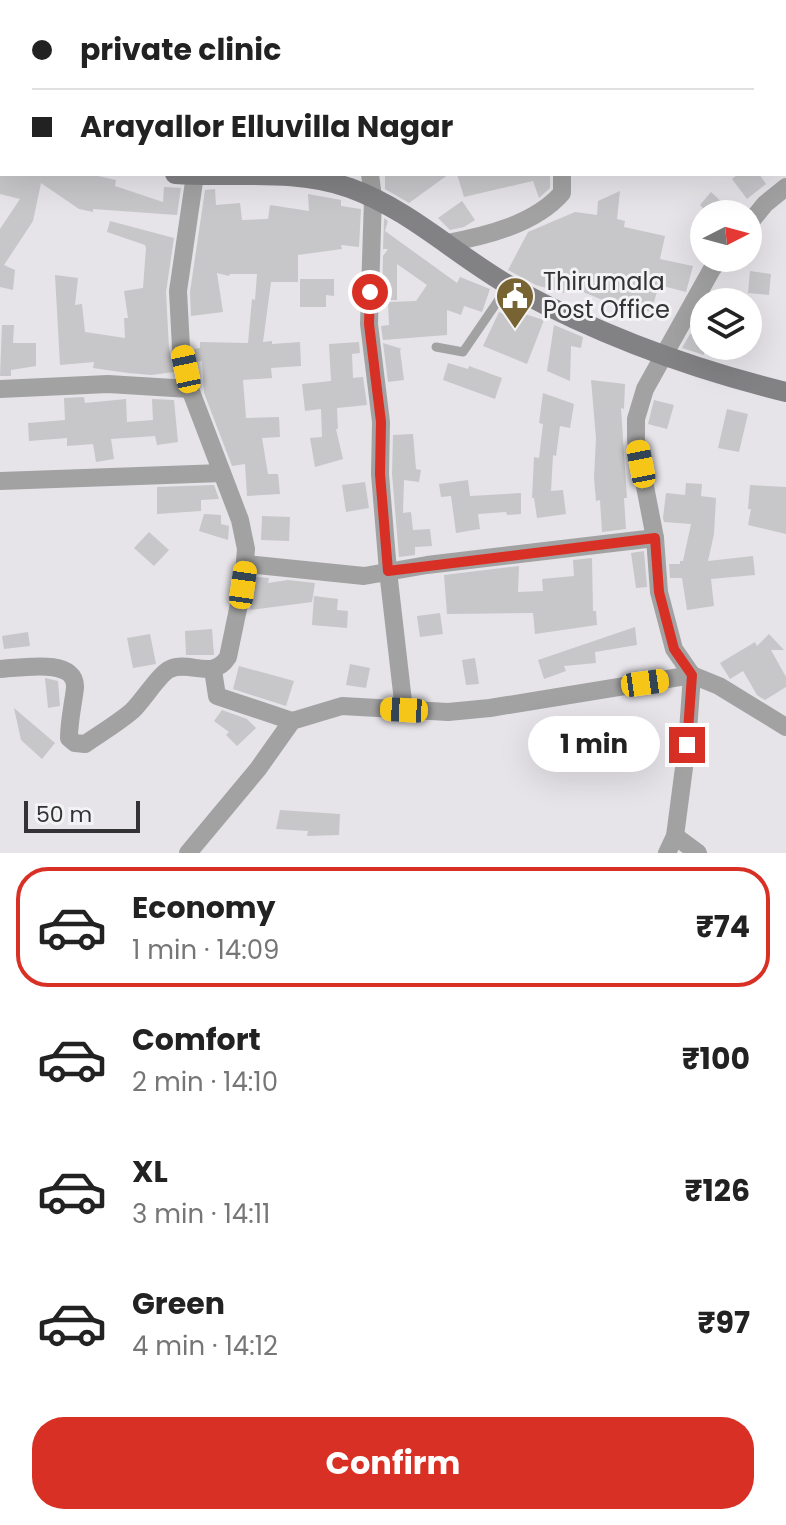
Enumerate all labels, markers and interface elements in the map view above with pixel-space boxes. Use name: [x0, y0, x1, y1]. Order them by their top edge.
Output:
text: private clinic: [80, 28, 281, 71]
text: Arayallor Elluvilla Nagar: [80, 105, 453, 148]
north arrow: [690, 200, 762, 272]
map controls: [690, 200, 762, 360]
place label: Thirumala Post Office: [543, 265, 670, 326]
route start: [352, 274, 388, 310]
public building icon: Thirumala Post Office: [494, 275, 536, 330]
button: layers: [690, 288, 762, 360]
car: [169, 343, 203, 395]
car: [625, 438, 657, 490]
car: [228, 560, 258, 610]
car: [620, 668, 670, 698]
car: [379, 697, 429, 723]
callout: 1 min: [527, 717, 659, 773]
text: 1 min: [560, 726, 628, 762]
route end: [669, 727, 705, 763]
scale bar: [24, 797, 140, 833]
text: 50 m: [36, 799, 92, 830]
text: Economy: [132, 886, 276, 929]
icon: car: [36, 891, 108, 963]
text: ₹74: [696, 905, 750, 948]
text: 1 min · 14:09: [132, 932, 279, 968]
text: Comfort: [132, 1018, 261, 1061]
icon: car: [36, 1023, 108, 1095]
text: ₹100: [682, 1037, 750, 1080]
text: 2 min · 14:10: [132, 1064, 278, 1100]
text: XL: [132, 1150, 168, 1193]
icon: car: [36, 1155, 108, 1227]
text: ₹126: [685, 1169, 750, 1212]
text: 3 min · 14:11: [132, 1196, 270, 1232]
text: Green: [132, 1282, 225, 1325]
icon: car: [36, 1287, 108, 1359]
text: ₹97: [698, 1301, 750, 1344]
text: 4 min · 14:12: [132, 1328, 278, 1364]
button: Confirm: [32, 1417, 754, 1509]

